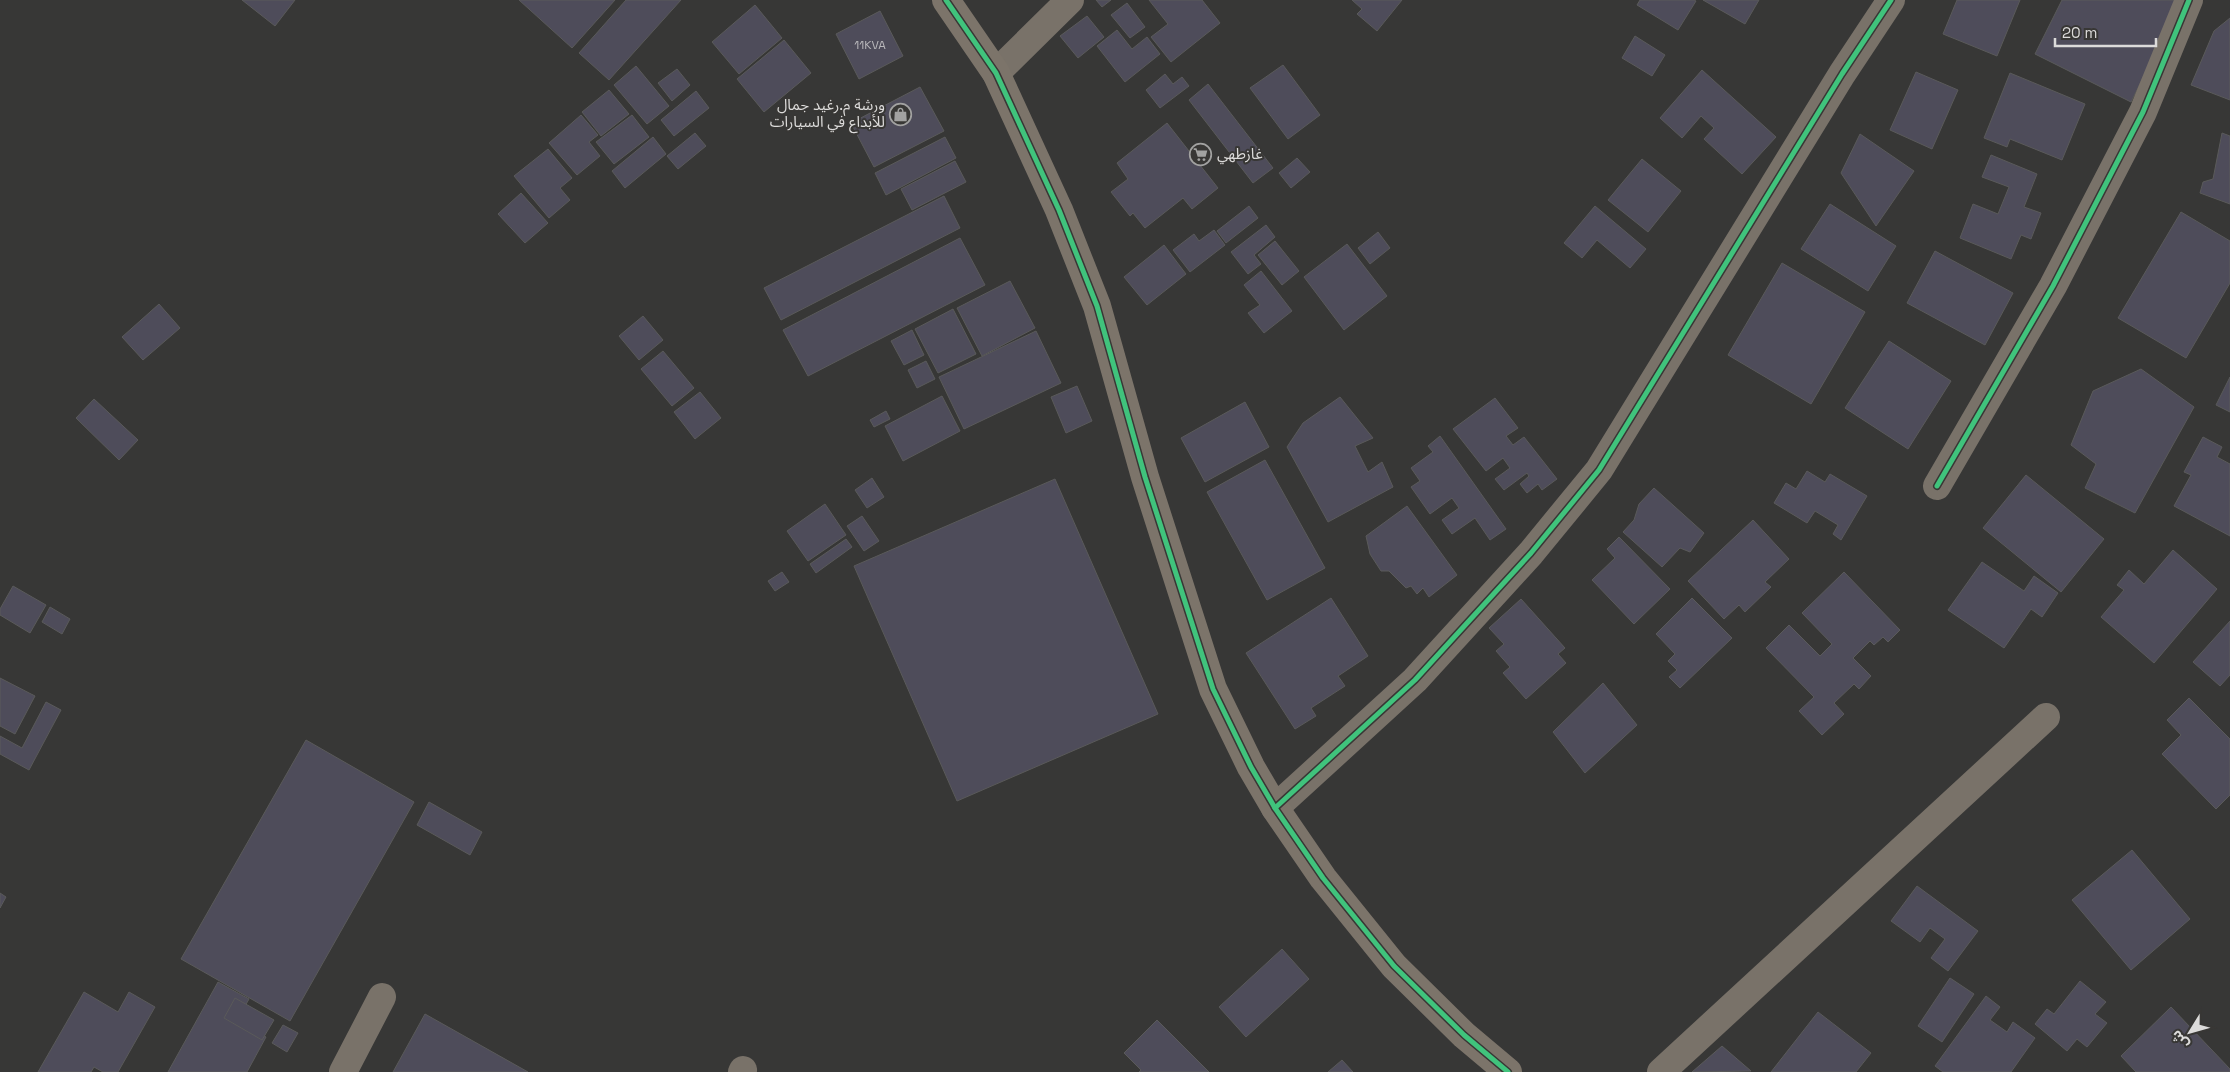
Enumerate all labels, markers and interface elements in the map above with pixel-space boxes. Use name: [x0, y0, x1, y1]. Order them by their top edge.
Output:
scale bar: [2055, 15, 2156, 47]
text: 20 m: [2062, 23, 2097, 42]
house number: 11KVA: [854, 37, 886, 53]
place label: ورشة م.رغيد جمال للأبداع في السيارات: [770, 95, 885, 134]
shop icon: ورشة م.رغيد جمال للأبداع في السيارات: [889, 102, 913, 126]
supermarket icon: غازطهي: [1189, 142, 1213, 166]
place label: غازطهي: [1217, 144, 1263, 165]
north arrow: [2165, 1007, 2215, 1057]
text: ش: [2167, 1027, 2193, 1053]

